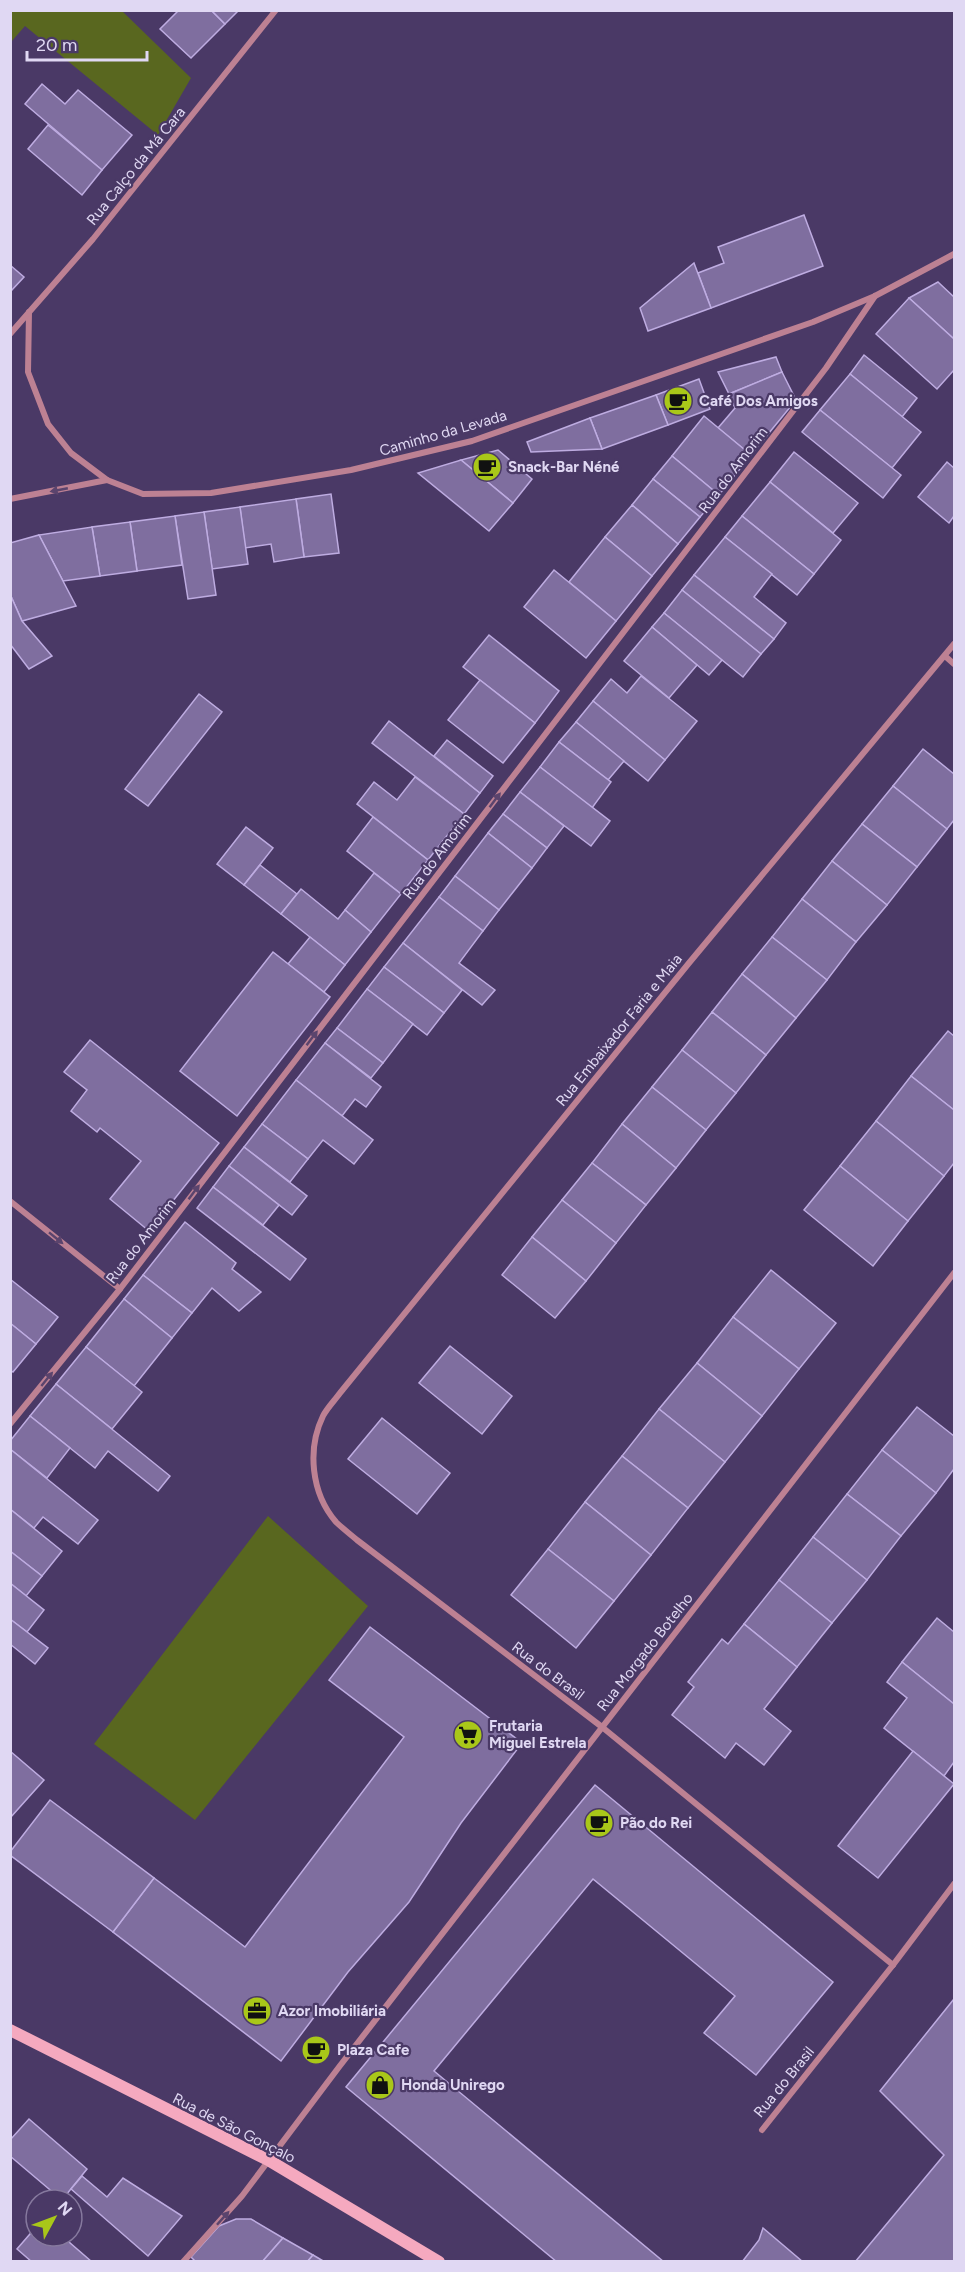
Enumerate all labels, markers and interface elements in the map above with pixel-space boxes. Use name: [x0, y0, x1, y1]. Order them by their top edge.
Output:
scale bar: [27, 24, 147, 62]
text: 20 m: [36, 34, 77, 56]
street label: Rua Calço da Má Cara: [83, 103, 189, 229]
cafe icon: Café Dos Amigos: [662, 385, 694, 417]
place label: Café Dos Amigos: [699, 392, 818, 410]
street label: Caminho da Levada: [377, 406, 509, 460]
street label: Rua do Amorim: [695, 423, 771, 517]
cafe icon: Snack-Bar Néné: [471, 451, 503, 483]
place label: Snack-Bar Néné: [508, 458, 620, 476]
one-way arrow: [49, 485, 68, 495]
one-way arrow: [489, 792, 501, 808]
street label: Rua do Amorim: [399, 809, 475, 903]
street label: Rua Embaixador Faria e Maia: [552, 950, 686, 1110]
one-way arrow: [306, 1030, 318, 1045]
one-way arrow: [187, 1185, 199, 1200]
street label: Rua do Amorim: [102, 1195, 180, 1287]
one-way arrow: [48, 1232, 64, 1245]
one-way arrow: [41, 1371, 54, 1387]
street label: Rua Morgado Botelho: [593, 1589, 697, 1715]
street label: Rua do Brasil: [508, 1638, 588, 1704]
place label: Frutaria Miguel Estrela: [489, 1717, 586, 1752]
supermarket icon: Frutaria Miguel Estrela: [452, 1719, 484, 1751]
cafe icon: Pão do Rei: [583, 1807, 615, 1839]
place label: Pão do Rei: [620, 1814, 692, 1832]
office icon: Azor Imobiliária: [241, 1995, 273, 2027]
place label: Azor Imobiliária: [278, 2002, 386, 2020]
cafe icon: Plaza Cafe: [300, 2034, 332, 2066]
place label: Plaza Cafe: [337, 2041, 410, 2059]
street label: Rua do Brasil: [750, 2043, 818, 2121]
shop icon: Honda Unirego: [364, 2069, 396, 2101]
place label: Honda Unirego: [401, 2076, 505, 2094]
street label: Rua de São Gonçalo: [170, 2089, 299, 2167]
north arrow: [24, 2188, 84, 2248]
text: N: [54, 2198, 76, 2219]
one-way arrow: [216, 2211, 229, 2226]

